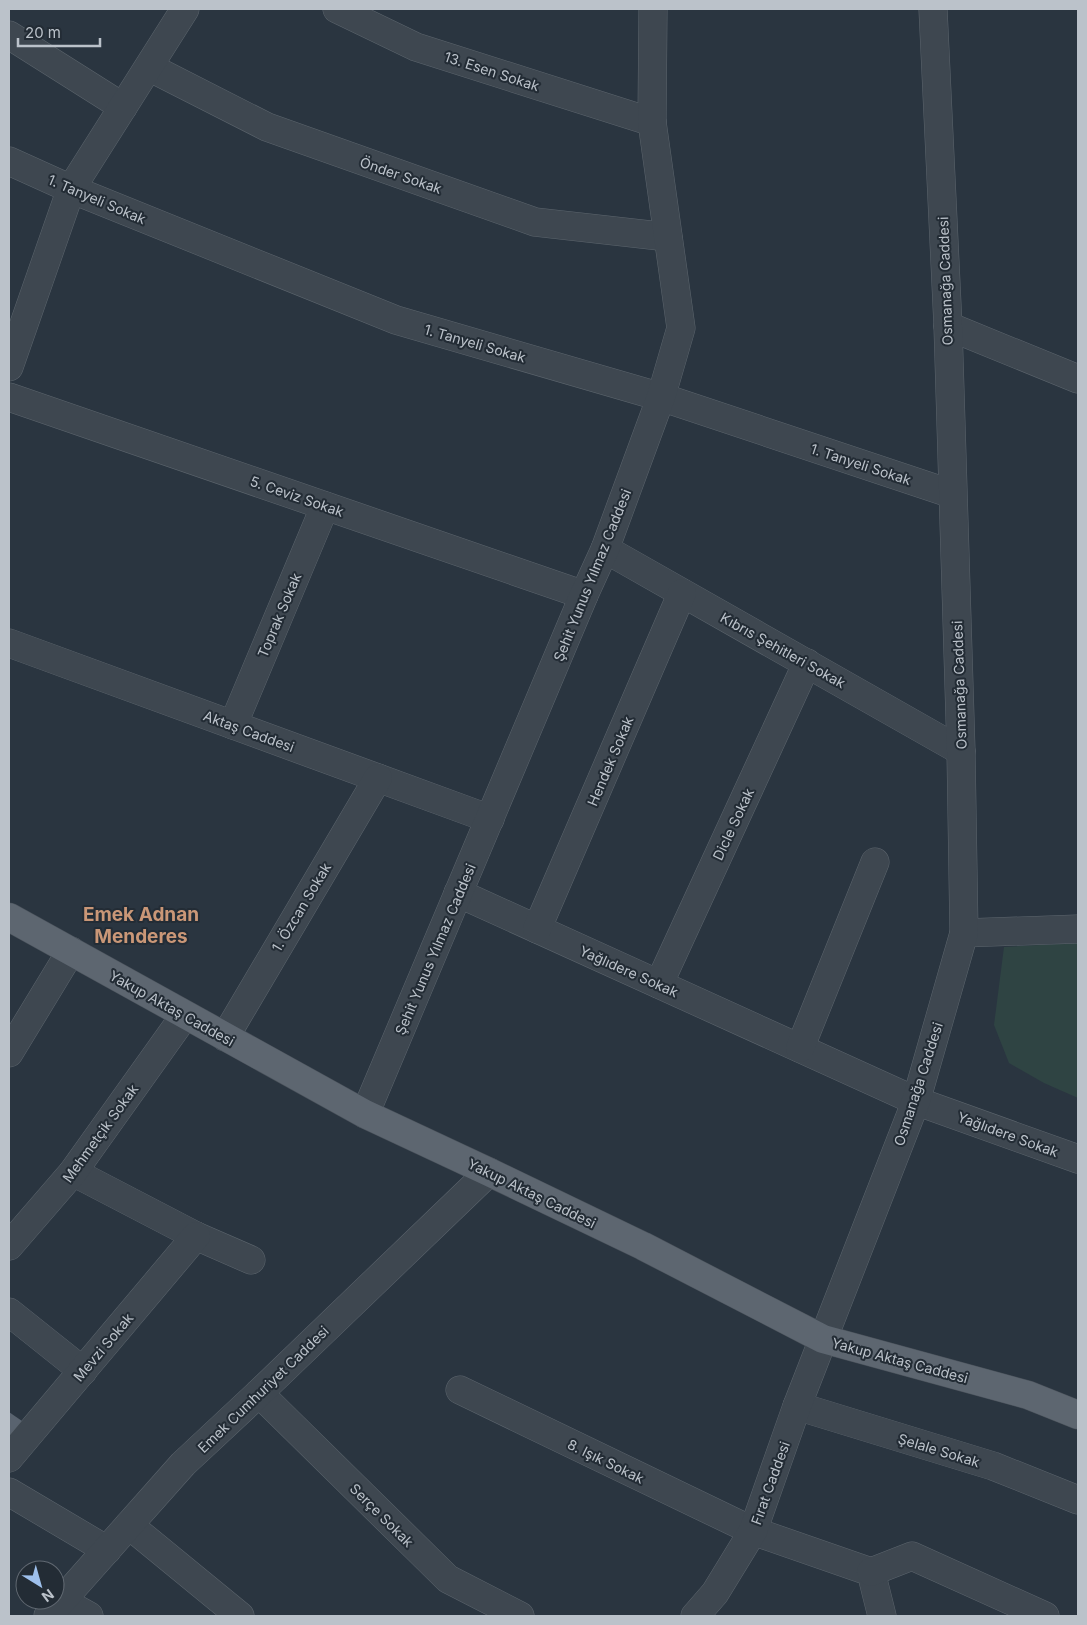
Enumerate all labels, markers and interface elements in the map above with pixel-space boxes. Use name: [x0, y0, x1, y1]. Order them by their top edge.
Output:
scale bar: [18, 15, 100, 47]
text: 20 m: [25, 23, 61, 42]
street label: 13. Esen Sokak: [442, 48, 542, 94]
street label: Önder Sokak: [358, 153, 444, 197]
street label: 1. Tanyeli Sokak: [45, 171, 149, 227]
street label: Osmanağa Caddesi: [934, 216, 956, 346]
street label: 1. Tanyeli Sokak: [422, 320, 528, 366]
street label: 1. Tanyeli Sokak: [809, 440, 914, 488]
street label: 5. Ceviz Sokak: [248, 472, 346, 520]
street label: Şehit Yunus Yılmaz Caddesi: [550, 486, 634, 664]
street label: Toprak Sokak: [254, 570, 305, 660]
street label: Kıbrıs Şehitleri Sokak: [718, 609, 849, 692]
street label: Osmanağa Caddesi: [948, 620, 970, 750]
street label: Aktaş Caddesi: [201, 707, 297, 755]
street label: Hendek Sokak: [583, 713, 637, 808]
street label: Dicle Sokak: [709, 785, 757, 863]
street label: 1. Özcan Sokak: [268, 859, 334, 955]
street label: Şehit Yunus Yılmaz Caddesi: [391, 861, 479, 1037]
district label: Emek Adnan Menderes: [83, 903, 199, 948]
street label: Yağlıdere Sokak: [577, 942, 681, 1000]
street label: Yakup Aktaş Caddesi: [107, 967, 237, 1049]
street label: Osmanağa Caddesi: [890, 1020, 946, 1148]
street label: Mehmetçik Sokak: [59, 1080, 142, 1186]
street label: Yağlıdere Sokak: [955, 1108, 1061, 1160]
street label: Yakup Aktaş Caddesi: [465, 1155, 599, 1231]
street label: Mevzi Sokak: [69, 1309, 137, 1385]
street label: Emek Cumhuriyet Caddesi: [194, 1322, 332, 1456]
street label: Yakup Aktaş Caddesi: [830, 1334, 970, 1386]
street label: Şelale Sokak: [896, 1430, 982, 1471]
street label: 8. Işık Sokak: [565, 1435, 647, 1487]
street label: Fırat Caddesi: [747, 1439, 793, 1527]
street label: Serçe Sokak: [347, 1480, 418, 1551]
north arrow: [15, 1560, 65, 1610]
text: N: [39, 1586, 58, 1606]

